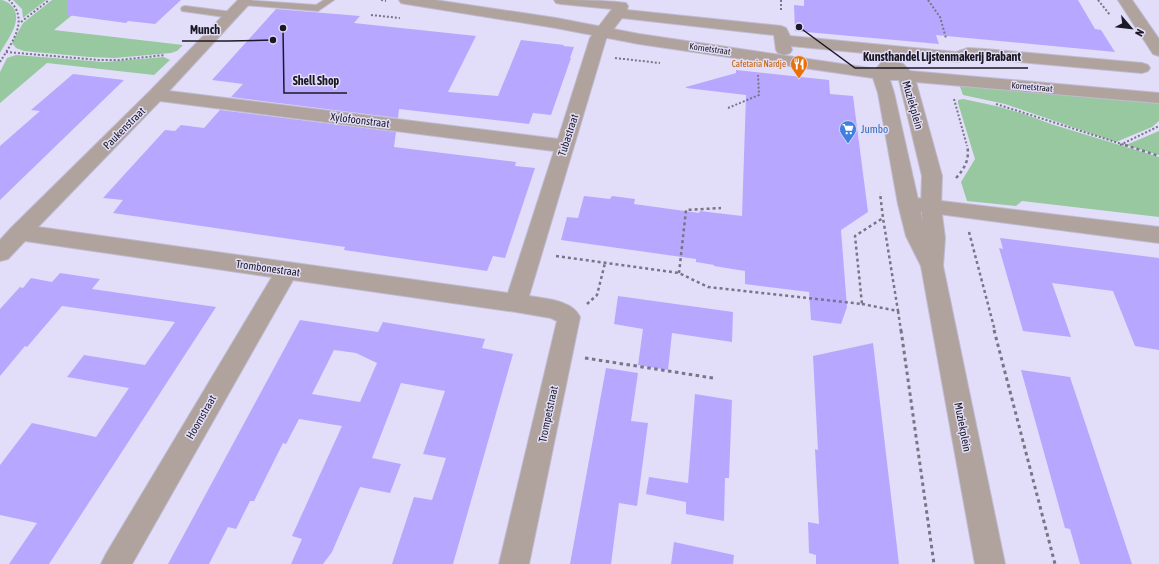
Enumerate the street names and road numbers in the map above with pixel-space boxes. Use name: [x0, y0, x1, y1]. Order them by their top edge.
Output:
street label: Kornetstraat: [689, 41, 732, 57]
street label: Muziekplein: [900, 79, 926, 131]
street label: Kornetstraat: [1011, 80, 1053, 94]
street label: Paukenstraat: [101, 105, 147, 151]
street label: Xylofoonstraat: [330, 110, 390, 130]
street label: Tubastraat: [556, 113, 580, 157]
street label: Trombonestraat: [235, 258, 301, 278]
street label: Trompetstraat: [536, 385, 560, 443]
street label: Hoornstraat: [184, 393, 218, 441]
street label: Muziekplein: [952, 401, 974, 453]

